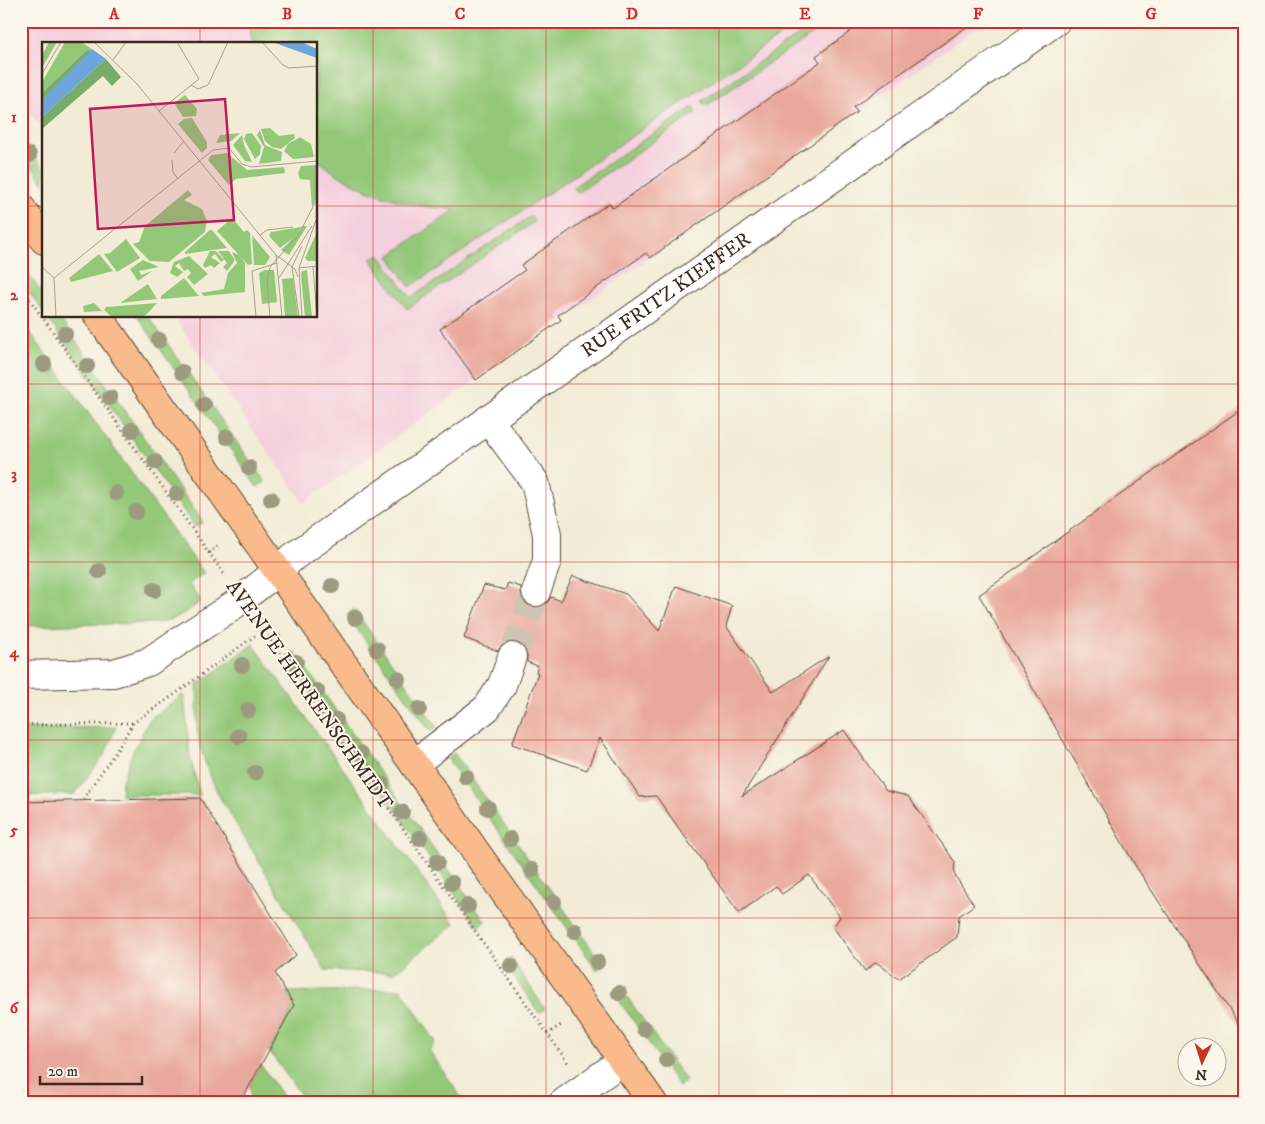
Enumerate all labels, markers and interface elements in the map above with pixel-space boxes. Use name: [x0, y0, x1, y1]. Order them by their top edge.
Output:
text: A: [108, 4, 120, 24]
text: B: [282, 4, 292, 24]
text: C: [455, 4, 465, 24]
text: D: [626, 4, 638, 24]
text: E: [799, 4, 811, 24]
text: F: [973, 4, 983, 24]
text: G: [1145, 4, 1157, 24]
inset map: [42, 42, 318, 318]
text: 1: [11, 107, 17, 127]
street label: RUE FRITZ KIEFFER: [576, 227, 756, 363]
text: 2: [10, 285, 19, 305]
text: 3: [11, 464, 17, 484]
street label: AVENUE HERRENSCHMIDT: [220, 575, 398, 815]
text: 4: [8, 642, 19, 662]
text: 5: [9, 820, 18, 840]
text: 6: [10, 998, 20, 1018]
north arrow: [1178, 1036, 1228, 1086]
scale bar: [40, 1054, 142, 1086]
text: 20 m: [48, 1062, 78, 1081]
text: N: [1194, 1065, 1208, 1083]

